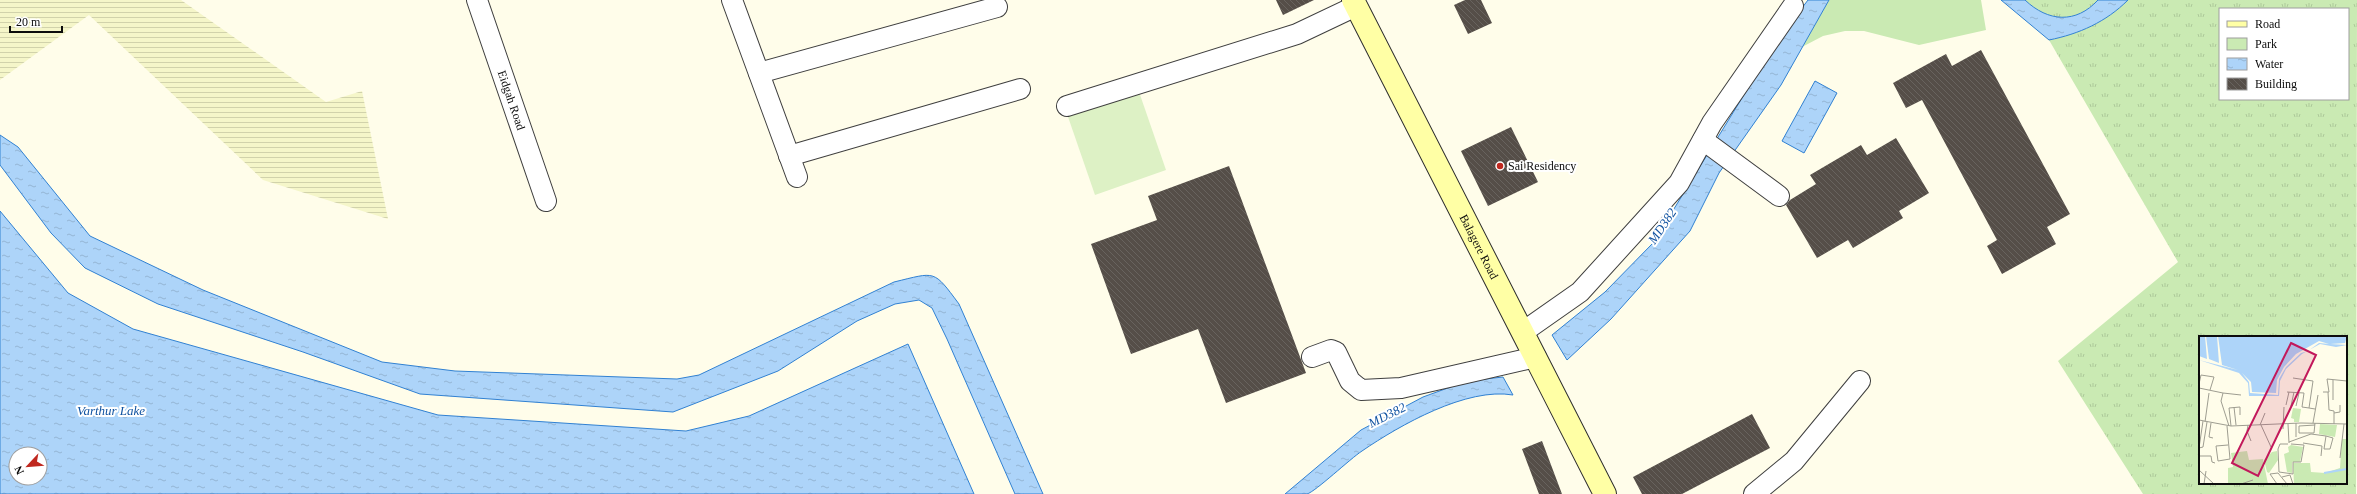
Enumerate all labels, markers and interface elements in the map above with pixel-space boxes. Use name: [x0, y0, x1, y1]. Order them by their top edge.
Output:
scale bar: [10, 8, 62, 34]
legend: [2219, 8, 2349, 100]
text: 20 m: [16, 15, 41, 29]
text: Road: [2255, 17, 2280, 31]
text: Park: [2255, 37, 2277, 51]
text: Water: [2255, 57, 2283, 71]
street label: Eidgah Road: [495, 68, 528, 132]
text: Building: [2255, 77, 2297, 91]
place label: Sai Residency: [1508, 159, 1576, 173]
marker: Sai Residency: [1495, 161, 1505, 171]
water label: MD382: [1644, 205, 1680, 247]
street label: Balagere Road: [1457, 212, 1501, 282]
inset map: [2199, 336, 2347, 484]
water label: MD382: [1365, 399, 1409, 431]
water label: Varthur Lake: [77, 403, 145, 418]
north arrow: [8, 446, 48, 486]
text: N: [12, 464, 26, 477]

